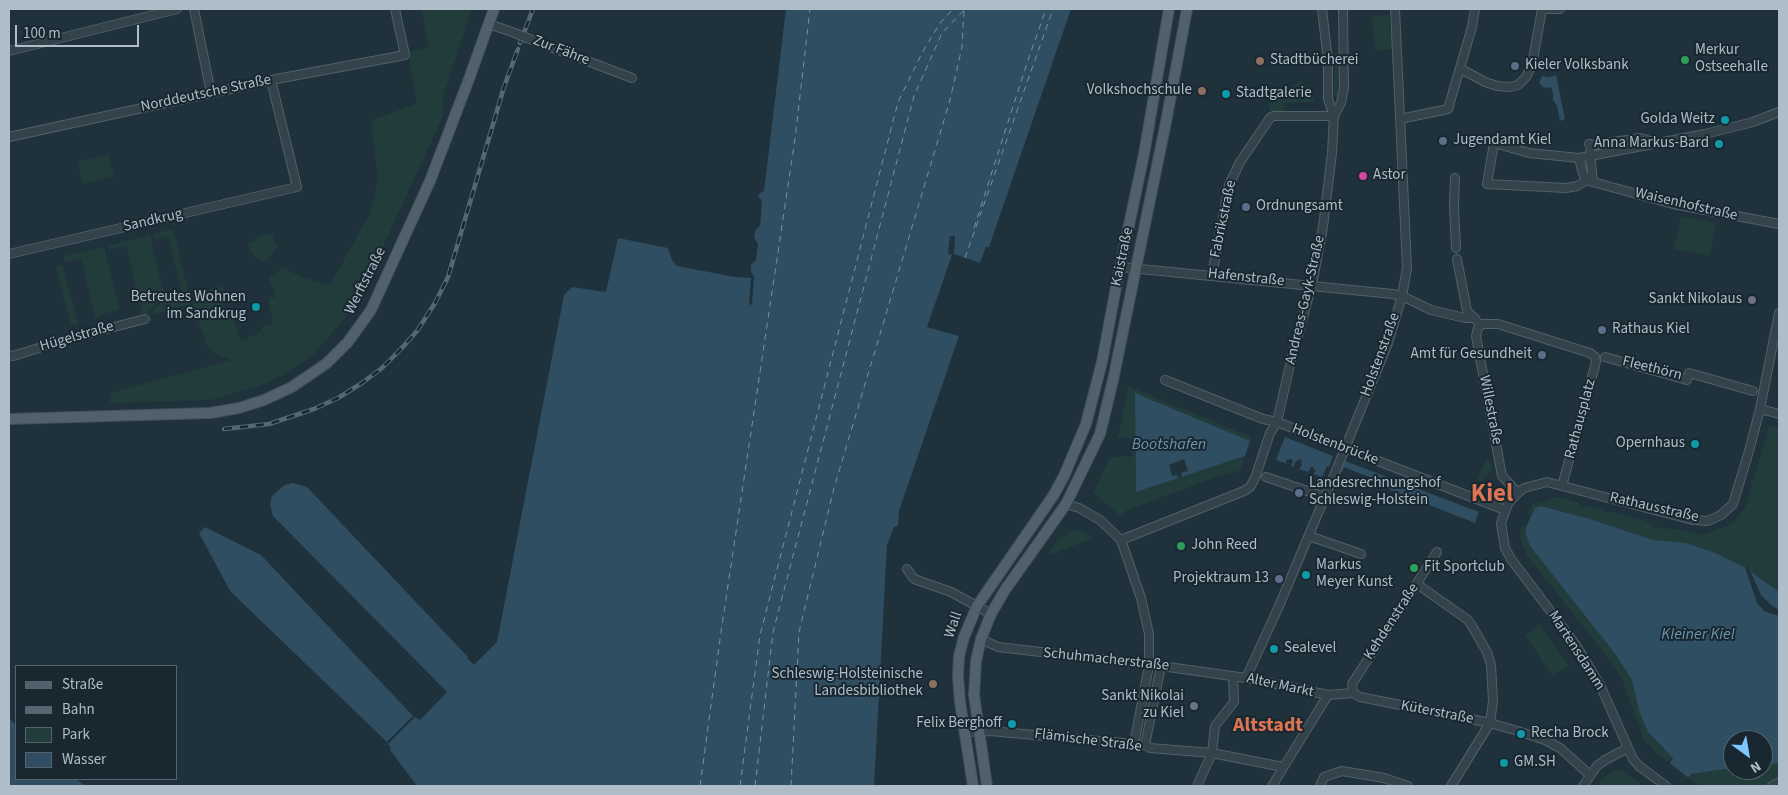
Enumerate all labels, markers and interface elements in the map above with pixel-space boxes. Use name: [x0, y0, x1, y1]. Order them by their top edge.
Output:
scale bar: [18, 15, 141, 47]
text: 100 m: [23, 23, 61, 44]
street label: Zur Fähre: [530, 32, 592, 70]
place label: Merkur Ostseehalle: [1695, 42, 1768, 77]
place label: Stadtbücherei: [1270, 52, 1358, 70]
marker: Merkur Ostseehalle: [1679, 54, 1691, 66]
marker: Stadtbücherei: [1254, 55, 1266, 67]
place label: Kieler Volksbank: [1525, 57, 1629, 75]
marker: Kieler Volksbank: [1509, 60, 1521, 72]
street label: Norddeutsche Straße: [139, 71, 273, 117]
place label: Volkshochschule: [1087, 82, 1192, 100]
marker: Volkshochschule: [1196, 85, 1208, 97]
place label: Stadtgalerie: [1236, 85, 1312, 103]
marker: Stadtgalerie: [1220, 88, 1232, 100]
place label: Golda Weitz: [1641, 111, 1715, 129]
marker: Golda Weitz: [1719, 114, 1731, 126]
place label: Jugendamt Kiel: [1453, 132, 1551, 150]
marker: Jugendamt Kiel: [1437, 135, 1449, 147]
place label: Anna Markus-Bard: [1594, 135, 1709, 153]
marker: Anna Markus-Bard: [1713, 138, 1725, 150]
place label: Astor: [1373, 167, 1406, 185]
marker: Astor: [1357, 170, 1369, 182]
street label: Fabrikstraße: [1207, 179, 1241, 259]
street label: Waisenhofstraße: [1633, 184, 1739, 226]
place label: Ordnungsamt: [1256, 198, 1343, 216]
marker: Ordnungsamt: [1240, 201, 1252, 213]
street label: Sandkrug: [122, 205, 184, 237]
street label: Kaistraße: [1108, 226, 1138, 288]
street label: Andreas-Gayk-Straße: [1282, 234, 1330, 366]
street label: Werftstraße: [341, 245, 391, 317]
street label: Hafenstraße: [1207, 265, 1285, 291]
place label: Betreutes Wohnen im Sandkrug: [131, 289, 246, 324]
place label: Sankt Nikolaus: [1649, 291, 1742, 309]
marker: Sankt Nikolaus: [1746, 294, 1758, 306]
marker: Betreutes Wohnen im Sandkrug: [250, 301, 262, 313]
street label: Holstenstraße: [1358, 311, 1404, 399]
street label: Hügelstraße: [38, 318, 116, 356]
place label: Rathaus Kiel: [1612, 321, 1690, 339]
marker: Rathaus Kiel: [1596, 324, 1608, 336]
place label: Amt für Gesundheit: [1411, 346, 1532, 364]
marker: Amt für Gesundheit: [1536, 349, 1548, 361]
street label: Fleethörn: [1620, 353, 1684, 385]
street label: Willestraße: [1474, 374, 1506, 446]
street label: Rathausplatz: [1562, 377, 1600, 461]
street label: Holstenbrücke: [1289, 420, 1381, 470]
water label: Bootshafen: [1132, 435, 1206, 455]
place label: Opernhaus: [1616, 435, 1685, 453]
marker: Opernhaus: [1689, 438, 1701, 450]
place label: Landesrechnungshof Schleswig-Holstein: [1309, 475, 1441, 510]
district label: Kiel: [1471, 481, 1513, 511]
marker: Landesrechnungshof Schleswig-Holstein: [1293, 487, 1305, 499]
street label: Rathausstraße: [1608, 489, 1700, 527]
place label: John Reed: [1191, 537, 1257, 555]
marker: John Reed: [1175, 540, 1187, 552]
place label: Markus Meyer Kunst: [1316, 557, 1393, 592]
place label: Fit Sportclub: [1424, 559, 1505, 577]
marker: Fit Sportclub: [1408, 562, 1420, 574]
marker: Markus Meyer Kunst: [1300, 569, 1312, 581]
place label: Projektraum 13: [1173, 570, 1269, 588]
marker: Projektraum 13: [1273, 573, 1285, 585]
street label: Kehdenstraße: [1361, 580, 1423, 664]
street label: Martensdamm: [1544, 608, 1608, 694]
street label: Wall: [941, 609, 967, 641]
water label: Kleiner Kiel: [1661, 625, 1735, 645]
place label: Sealevel: [1284, 640, 1336, 658]
marker: Sealevel: [1268, 643, 1280, 655]
street label: Schuhmacherstraße: [1042, 644, 1170, 676]
legend: [15, 665, 178, 780]
place label: Schleswig-Holsteinische Landesbibliothek: [771, 666, 923, 701]
street label: Alter Markt: [1245, 670, 1315, 702]
text: Straße: [62, 674, 103, 695]
marker: Schleswig-Holsteinische Landesbibliothek: [927, 678, 939, 690]
place label: Sankt Nikolai zu Kiel: [1101, 688, 1184, 723]
street label: Küterstraße: [1399, 697, 1475, 729]
text: Bahn: [62, 699, 95, 720]
marker: Sankt Nikolai zu Kiel: [1188, 700, 1200, 712]
place label: Felix Berghoff: [916, 715, 1002, 733]
district label: Altstadt: [1233, 715, 1303, 739]
marker: Felix Berghoff: [1006, 718, 1018, 730]
text: Park: [62, 724, 90, 745]
street label: Flämische Straße: [1033, 725, 1143, 757]
place label: Recha Brock: [1531, 725, 1609, 743]
marker: Recha Brock: [1515, 728, 1527, 740]
north arrow: [1723, 730, 1773, 780]
text: Wasser: [62, 749, 106, 770]
place label: GM.SH: [1514, 754, 1556, 772]
text: N: [1746, 756, 1765, 778]
marker: GM.SH: [1498, 757, 1510, 769]

